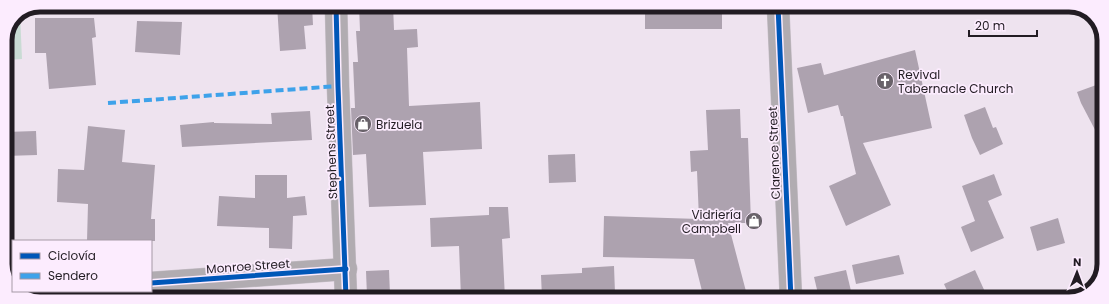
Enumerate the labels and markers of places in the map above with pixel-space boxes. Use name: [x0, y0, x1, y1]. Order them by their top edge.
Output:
place label: Revival Tabernacle Church: [898, 66, 1013, 97]
church icon: Revival Tabernacle Church: [875, 71, 895, 91]
shop icon: Brizuela: [353, 114, 373, 134]
place label: Brizuela: [376, 116, 422, 133]
place label: Vidriería Campbell: [682, 206, 741, 237]
shop icon: Vidriería Campbell: [744, 211, 764, 231]

